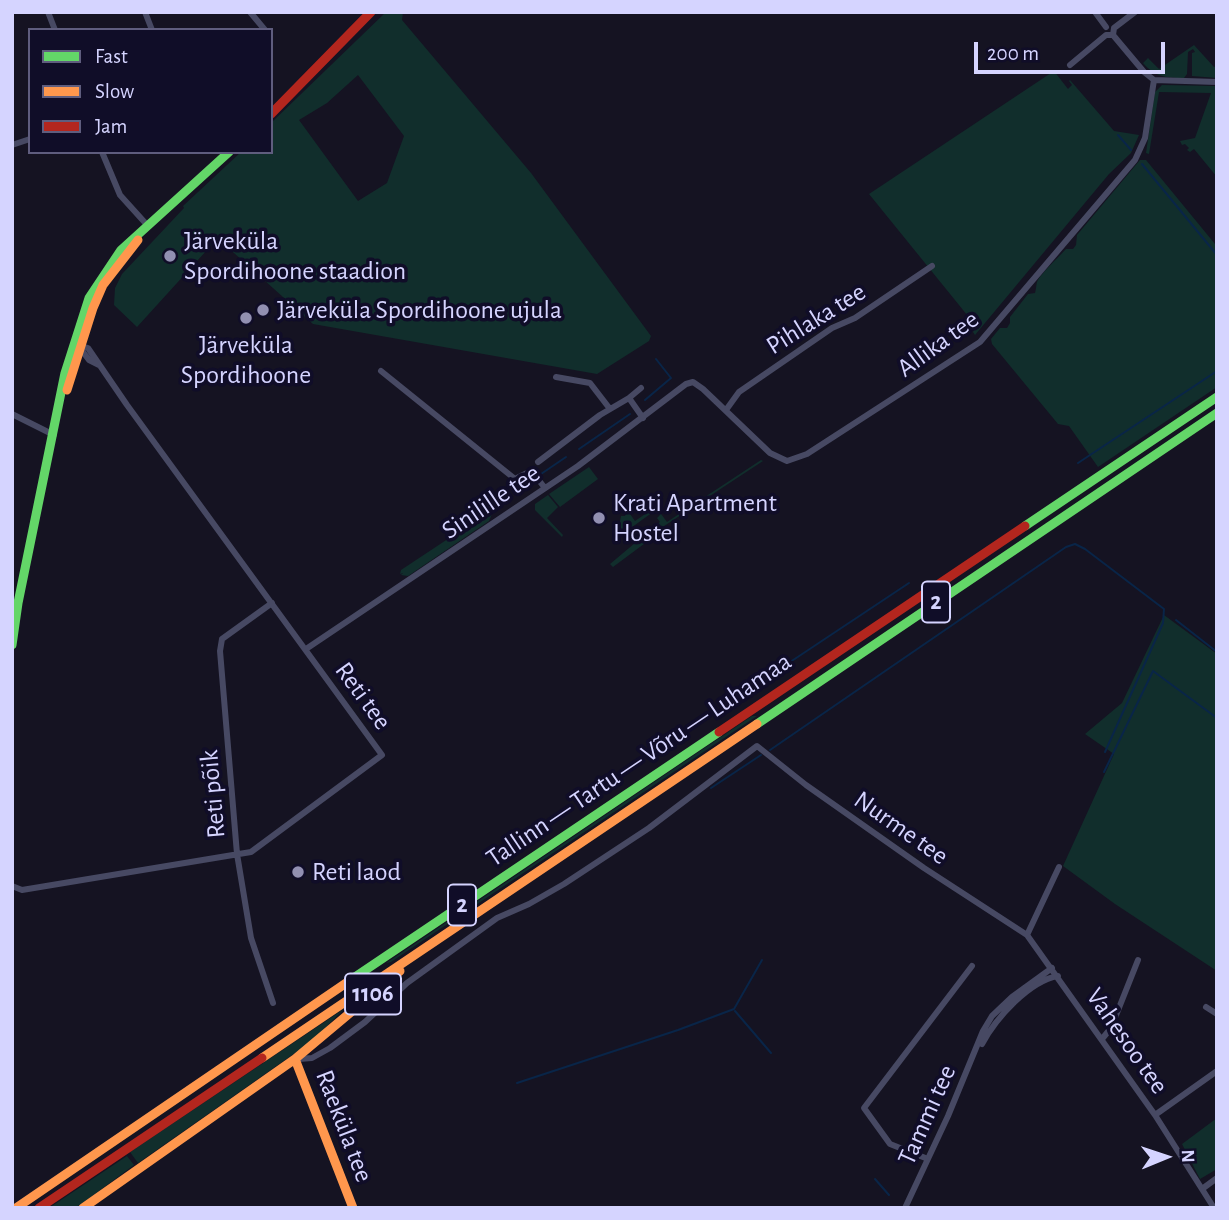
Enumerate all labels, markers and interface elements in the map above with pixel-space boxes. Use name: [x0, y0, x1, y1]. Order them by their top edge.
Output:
legend: [28, 28, 273, 154]
scale bar: [977, 28, 1168, 72]
text: 200 m: [987, 43, 1039, 64]
text: Fast: [95, 46, 128, 67]
text: Slow: [95, 81, 134, 102]
text: Jam: [95, 116, 127, 137]
place label: Järveküla Spordihoone staadion: [184, 225, 406, 286]
marker: Järveküla Spordihoone staadion: [162, 248, 178, 264]
street label: Pihlaka tee: [761, 276, 871, 362]
place label: Järveküla Spordihoone ujula: [277, 294, 562, 326]
marker: Järveküla Spordihoone ujula: [255, 302, 271, 318]
street label: Allika tee: [891, 304, 985, 384]
marker: Järveküla Spordihoone: [238, 310, 254, 326]
place label: Järveküla Spordihoone: [181, 329, 311, 390]
street label: Sinilille tee: [436, 458, 546, 546]
place label: Krati Apartment Hostel: [613, 487, 777, 548]
marker: Krati Apartment Hostel: [591, 510, 607, 526]
road number: 2: [922, 582, 950, 622]
street label: Tallinn — Tartu — Võru — Luhamaa: [480, 646, 798, 874]
street label: Reti tee: [328, 656, 398, 736]
street label: Reti põik: [194, 749, 232, 839]
street label: Nurme tee: [848, 784, 954, 872]
place label: Reti laod: [312, 856, 401, 888]
marker: Reti laod: [290, 864, 306, 880]
road number: 2: [448, 884, 476, 925]
road number: 1106: [345, 974, 401, 1014]
street label: Vahesoo tee: [1079, 982, 1175, 1100]
street label: Tammi tee: [891, 1060, 963, 1170]
street label: Raeküla tee: [308, 1066, 380, 1186]
north arrow: [1131, 1122, 1201, 1192]
text: N: [1178, 1149, 1197, 1163]

